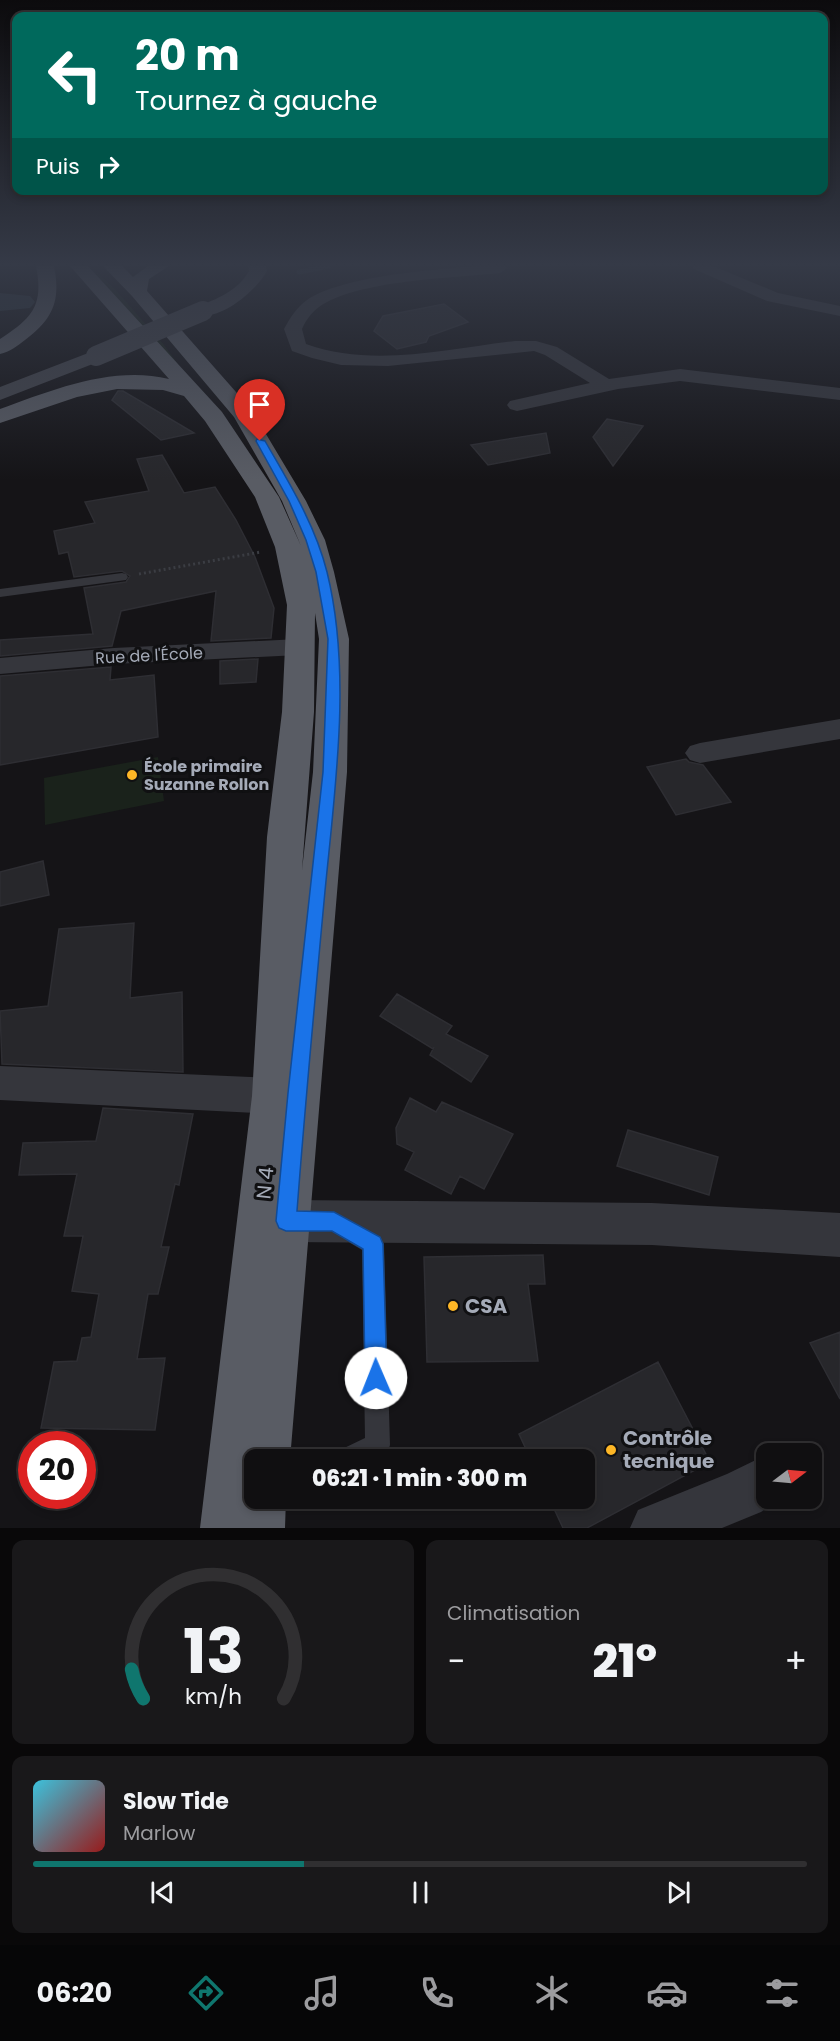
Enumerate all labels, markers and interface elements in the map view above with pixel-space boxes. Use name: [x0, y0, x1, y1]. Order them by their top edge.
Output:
text: 20 m: [135, 26, 240, 85]
icon: left: [36, 36, 114, 114]
text: Tournez à gauche: [135, 82, 377, 119]
icon: right: [92, 150, 125, 183]
text: Puis: [36, 151, 80, 182]
pin: [234, 379, 285, 441]
icon: arrive: [243, 388, 276, 421]
street label: Rue de l'École: [95, 641, 203, 670]
place label: École primaire Suzanne Rollon: [144, 755, 269, 796]
marker: École primaire Suzanne Rollon: [125, 768, 139, 782]
street label: N 4: [249, 1166, 281, 1200]
place label: CSA: [465, 1292, 508, 1320]
marker: CSA: [446, 1299, 460, 1313]
position arrow: [344, 1346, 408, 1410]
place label: Contrôle tecnique: [623, 1424, 714, 1475]
speed limit sign: 20: [18, 1431, 96, 1509]
marker: Contrôle tecnique: [604, 1443, 618, 1457]
north arrow: [756, 1443, 822, 1509]
map controls: [756, 1443, 822, 1509]
text: 06:21 · 1 min · 300 m: [312, 1463, 527, 1494]
text: Climatisation: [447, 1599, 580, 1627]
text: 13: [182, 1607, 244, 1695]
text: 21°: [593, 1630, 657, 1693]
text: −: [447, 1638, 465, 1685]
text: +: [784, 1638, 807, 1685]
text: km/h: [184, 1681, 242, 1712]
text: Slow Tide: [123, 1786, 229, 1817]
text: Marlow: [123, 1819, 195, 1847]
icon: previous: [146, 1876, 179, 1909]
icon: pause: [404, 1876, 437, 1909]
icon: next: [662, 1876, 695, 1909]
icon: directions: [185, 1972, 227, 2014]
icon: music: [301, 1972, 343, 2014]
icon: phone: [416, 1972, 458, 2014]
icon: climate: [531, 1972, 573, 2014]
icon: car: [646, 1972, 688, 2014]
icon: filters: [761, 1972, 803, 2014]
text: 06:20: [37, 1974, 112, 2011]

